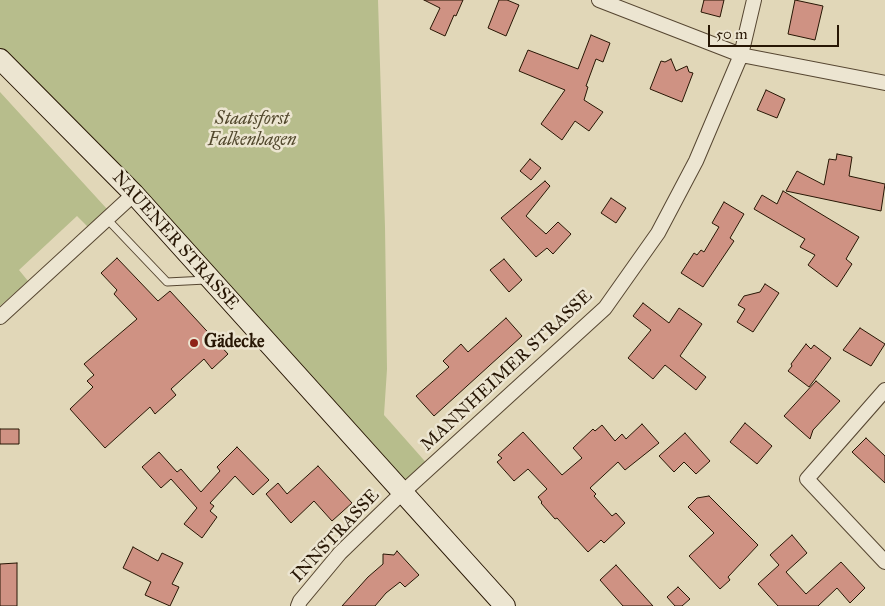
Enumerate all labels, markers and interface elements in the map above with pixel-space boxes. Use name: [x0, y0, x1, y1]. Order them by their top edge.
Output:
scale bar: [710, 15, 841, 47]
text: 50 m: [716, 25, 748, 43]
park label: Staatsforst Falkenhagen: [208, 109, 296, 152]
street label: NAUENER STRASSE: [107, 167, 243, 315]
street label: MANNHEIMER STRASSE: [417, 286, 597, 456]
place label: Gädecke: [204, 332, 265, 354]
marker: Gädecke: [188, 337, 200, 349]
street label: INNSTRASSE: [287, 485, 385, 587]

